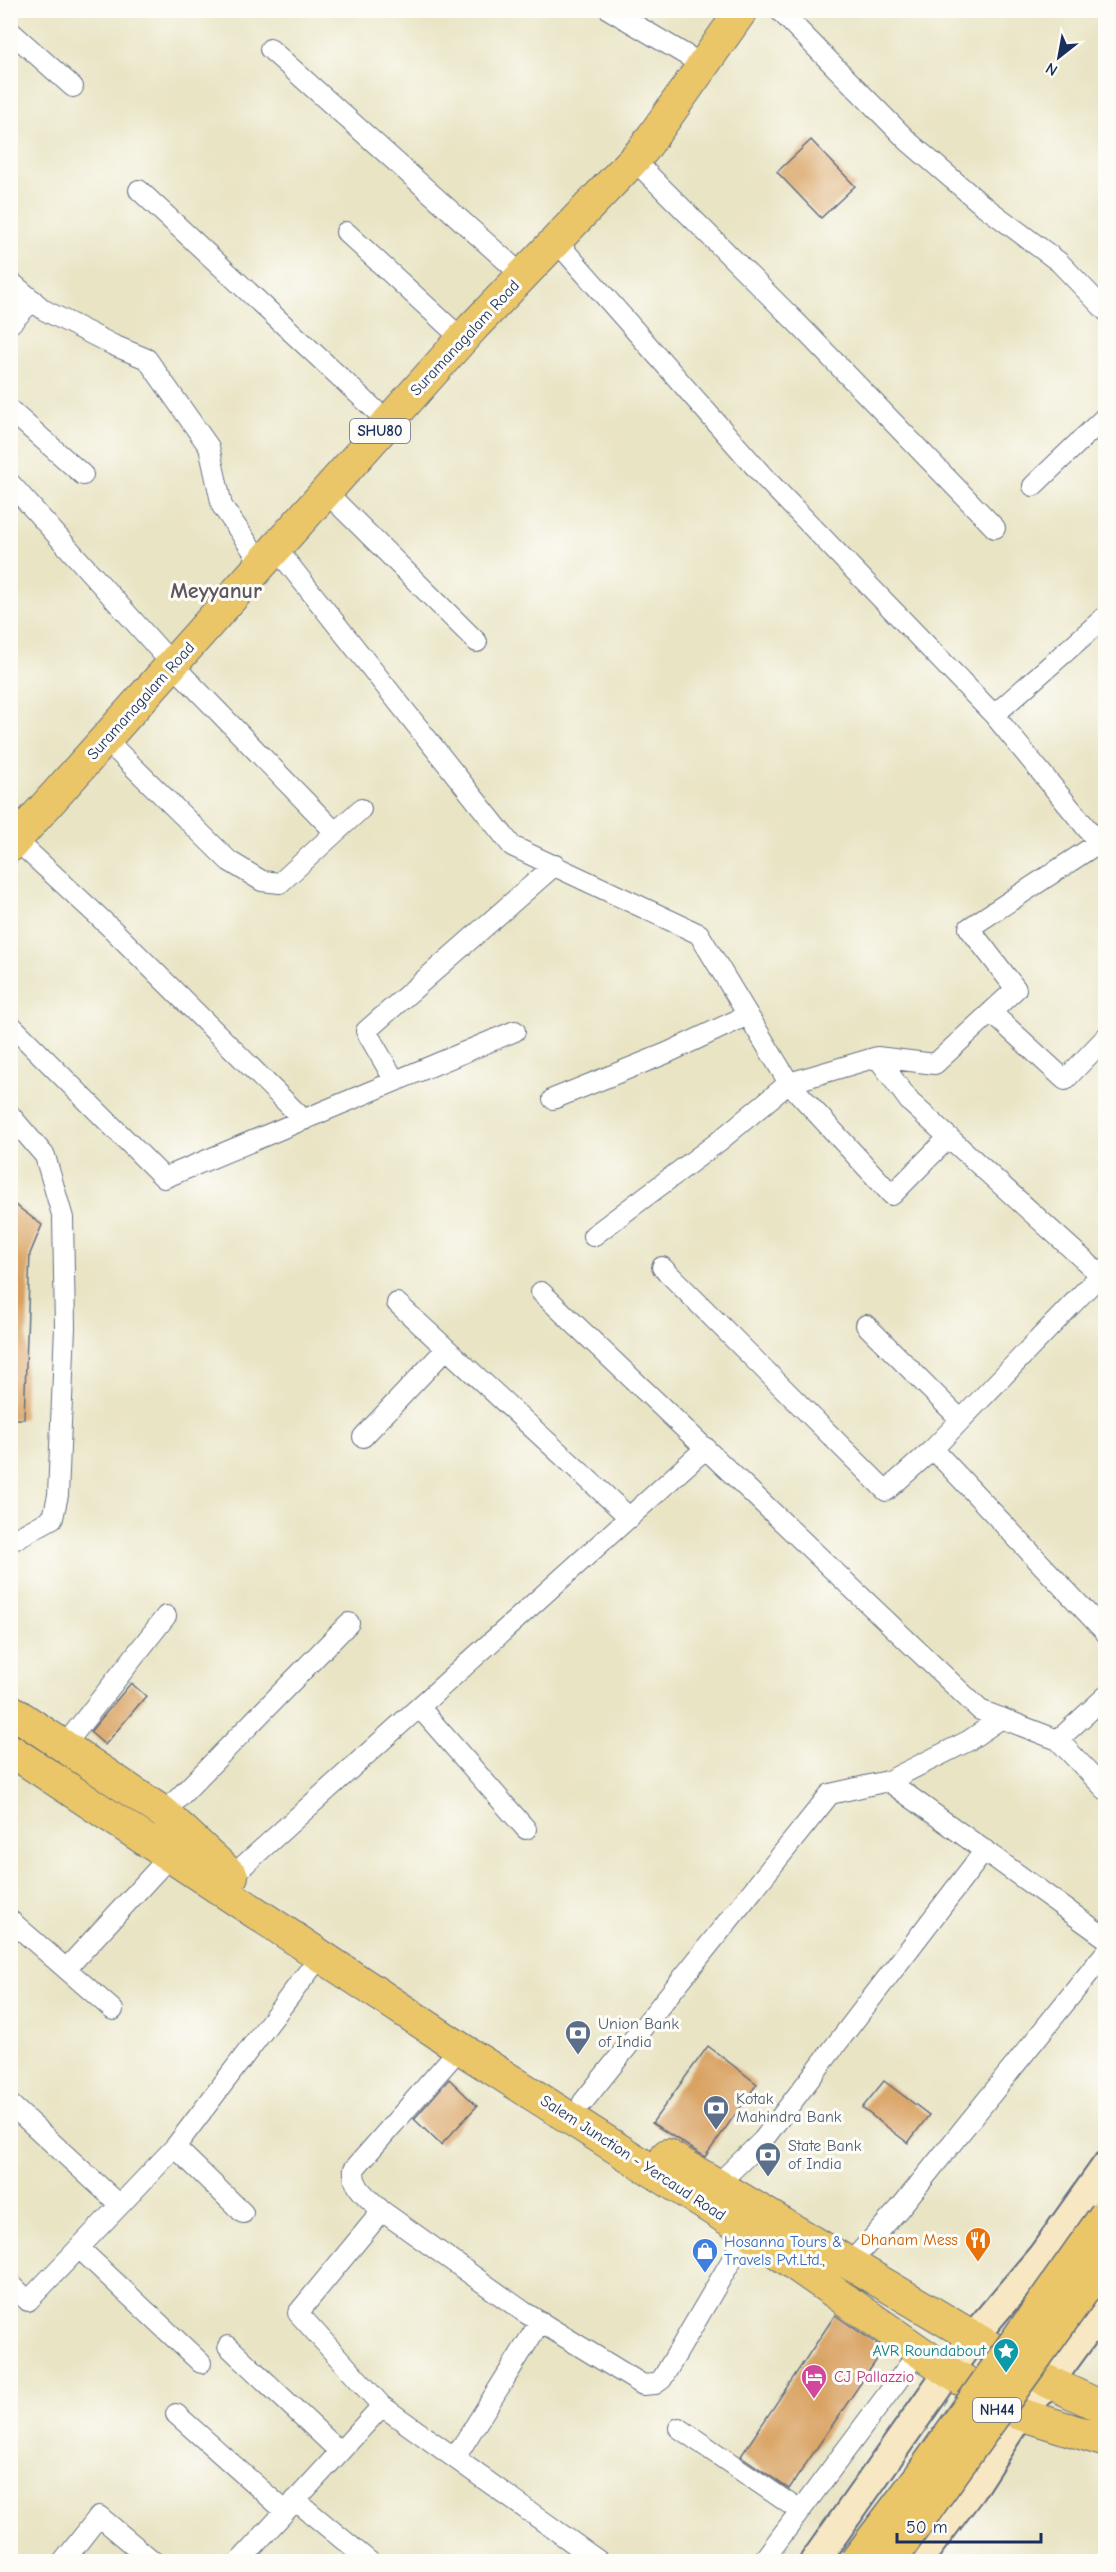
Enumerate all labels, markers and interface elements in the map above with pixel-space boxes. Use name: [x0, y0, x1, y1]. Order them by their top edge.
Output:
north arrow: [1029, 27, 1089, 87]
text: N: [1043, 59, 1061, 79]
street label: Suramanagalam Road: [407, 276, 523, 400]
road number: SHU80: [350, 419, 410, 443]
district label: Meyyanur: [170, 578, 262, 604]
street label: Suramanagalam Road: [84, 639, 198, 763]
place label: Union Bank of India: [598, 2015, 679, 2051]
bank icon: Union Bank of India: [563, 2018, 593, 2056]
place label: Kotak Mahindra Bank: [736, 2090, 842, 2126]
street label: Salem Junction - Yercaud Road: [537, 2091, 729, 2225]
bank icon: Kotak Mahindra Bank: [701, 2093, 731, 2131]
place label: State Bank of India: [788, 2137, 862, 2173]
bank icon: State Bank of India: [753, 2140, 783, 2178]
restaurant icon: Dhanam Mess: [963, 2225, 993, 2263]
place label: Dhanam Mess: [861, 2231, 958, 2249]
place label: Hosanna Tours & Travels Pvt.Ltd.,: [724, 2233, 842, 2269]
shop icon: Hosanna Tours & Travels Pvt.Ltd.,: [690, 2236, 720, 2274]
place icon: AVR Roundabout: [991, 2336, 1021, 2374]
place label: AVR Roundabout: [873, 2342, 986, 2360]
hotel icon: CJ Pallazzio: [799, 2362, 829, 2400]
place label: CJ Pallazzio: [834, 2368, 914, 2386]
road number: NH44: [973, 2398, 1021, 2422]
scale bar: [897, 2506, 1041, 2544]
text: 50 m: [906, 2517, 948, 2538]

